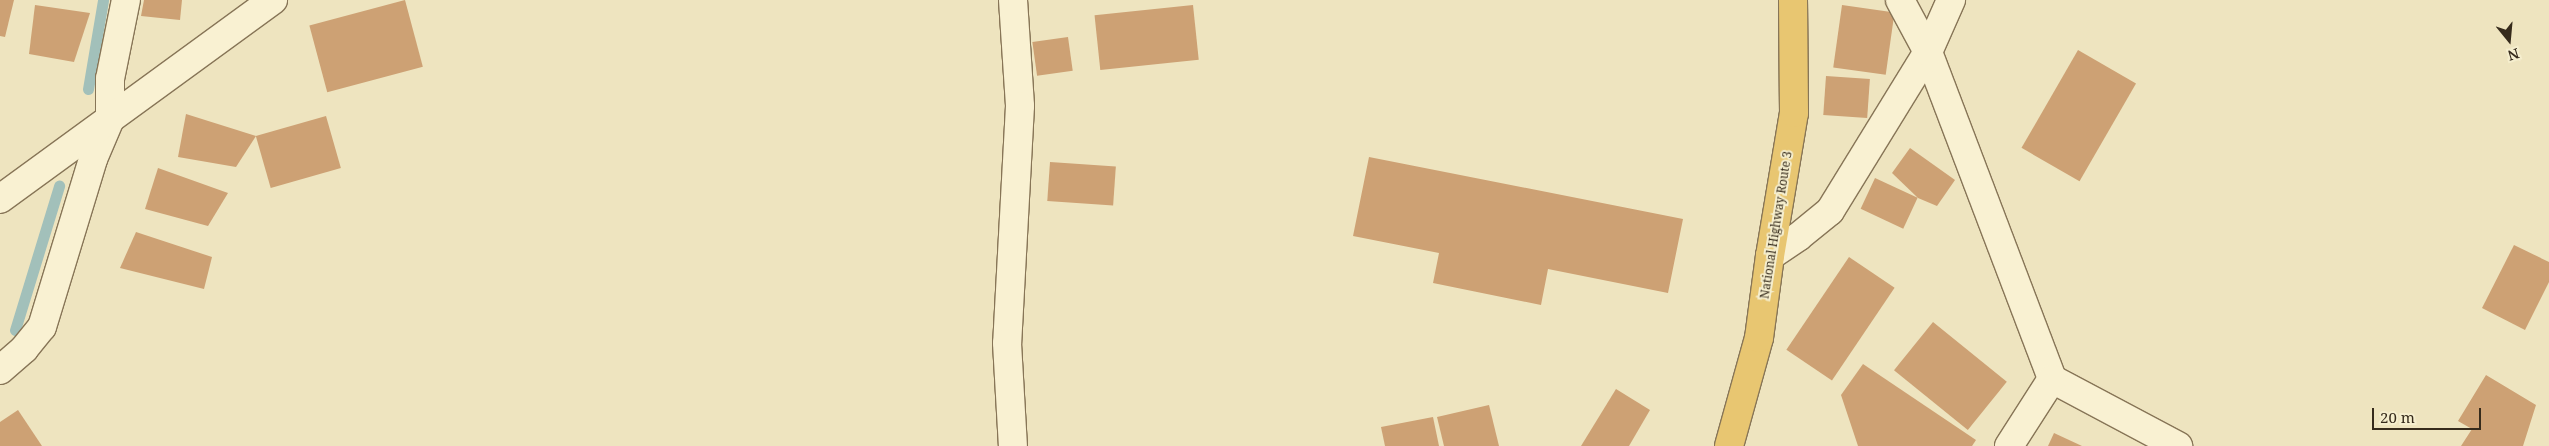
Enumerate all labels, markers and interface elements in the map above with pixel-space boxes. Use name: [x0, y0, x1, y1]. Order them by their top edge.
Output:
north arrow: [2484, 15, 2534, 65]
text: N: [2505, 44, 2522, 66]
street label: National Highway Route 3: [1757, 150, 1795, 300]
scale bar: [2374, 398, 2483, 430]
text: 20 m: [2380, 407, 2415, 427]

